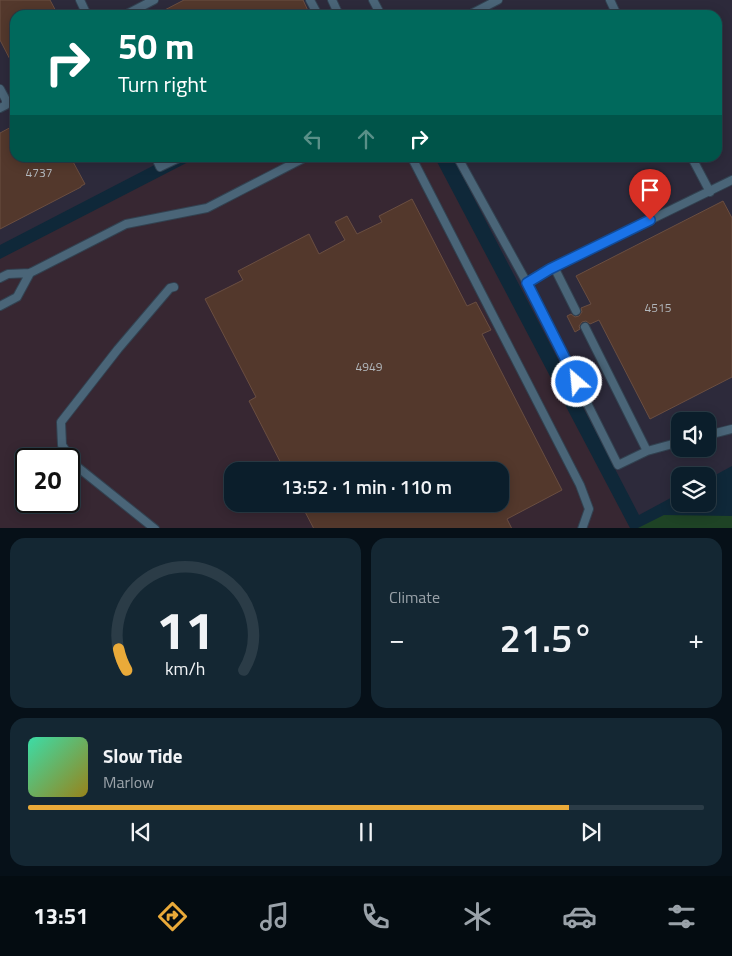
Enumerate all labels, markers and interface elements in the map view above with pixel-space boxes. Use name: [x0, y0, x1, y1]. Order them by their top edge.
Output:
text: 50 m: [118, 19, 194, 73]
icon: right: [35, 30, 100, 95]
text: Turn right: [118, 67, 207, 101]
icon: left: [299, 125, 327, 153]
icon: ahead: [352, 125, 380, 153]
icon: right: [405, 125, 433, 153]
house number: 4737: [26, 163, 52, 182]
pin: [629, 169, 671, 220]
icon: arrive: [636, 176, 664, 204]
house number: 4515: [645, 298, 672, 317]
position arrow: [550, 355, 602, 407]
house number: 4949: [356, 357, 383, 376]
map controls: [671, 412, 716, 512]
button: sound: [671, 412, 716, 457]
speed limit sign: 20: [15, 448, 80, 513]
button: layers: [671, 467, 716, 512]
text: 13:52 · 1 min · 110 m: [281, 472, 452, 501]
text: Climate: [389, 585, 440, 609]
text: 11: [156, 590, 215, 669]
text: 21.5°: [499, 609, 594, 667]
text: −: [389, 617, 405, 660]
text: +: [688, 617, 704, 660]
text: km/h: [165, 655, 206, 682]
text: Slow Tide: [103, 741, 182, 770]
text: Marlow: [103, 770, 154, 794]
icon: previous: [127, 818, 155, 846]
icon: pause: [352, 818, 380, 846]
icon: next: [577, 818, 605, 846]
text: 13:51: [33, 899, 88, 933]
icon: directions: [155, 899, 190, 934]
icon: music: [257, 899, 292, 934]
icon: phone: [358, 899, 393, 934]
icon: climate: [460, 899, 495, 934]
icon: car: [562, 899, 597, 934]
icon: filters: [664, 899, 699, 934]

